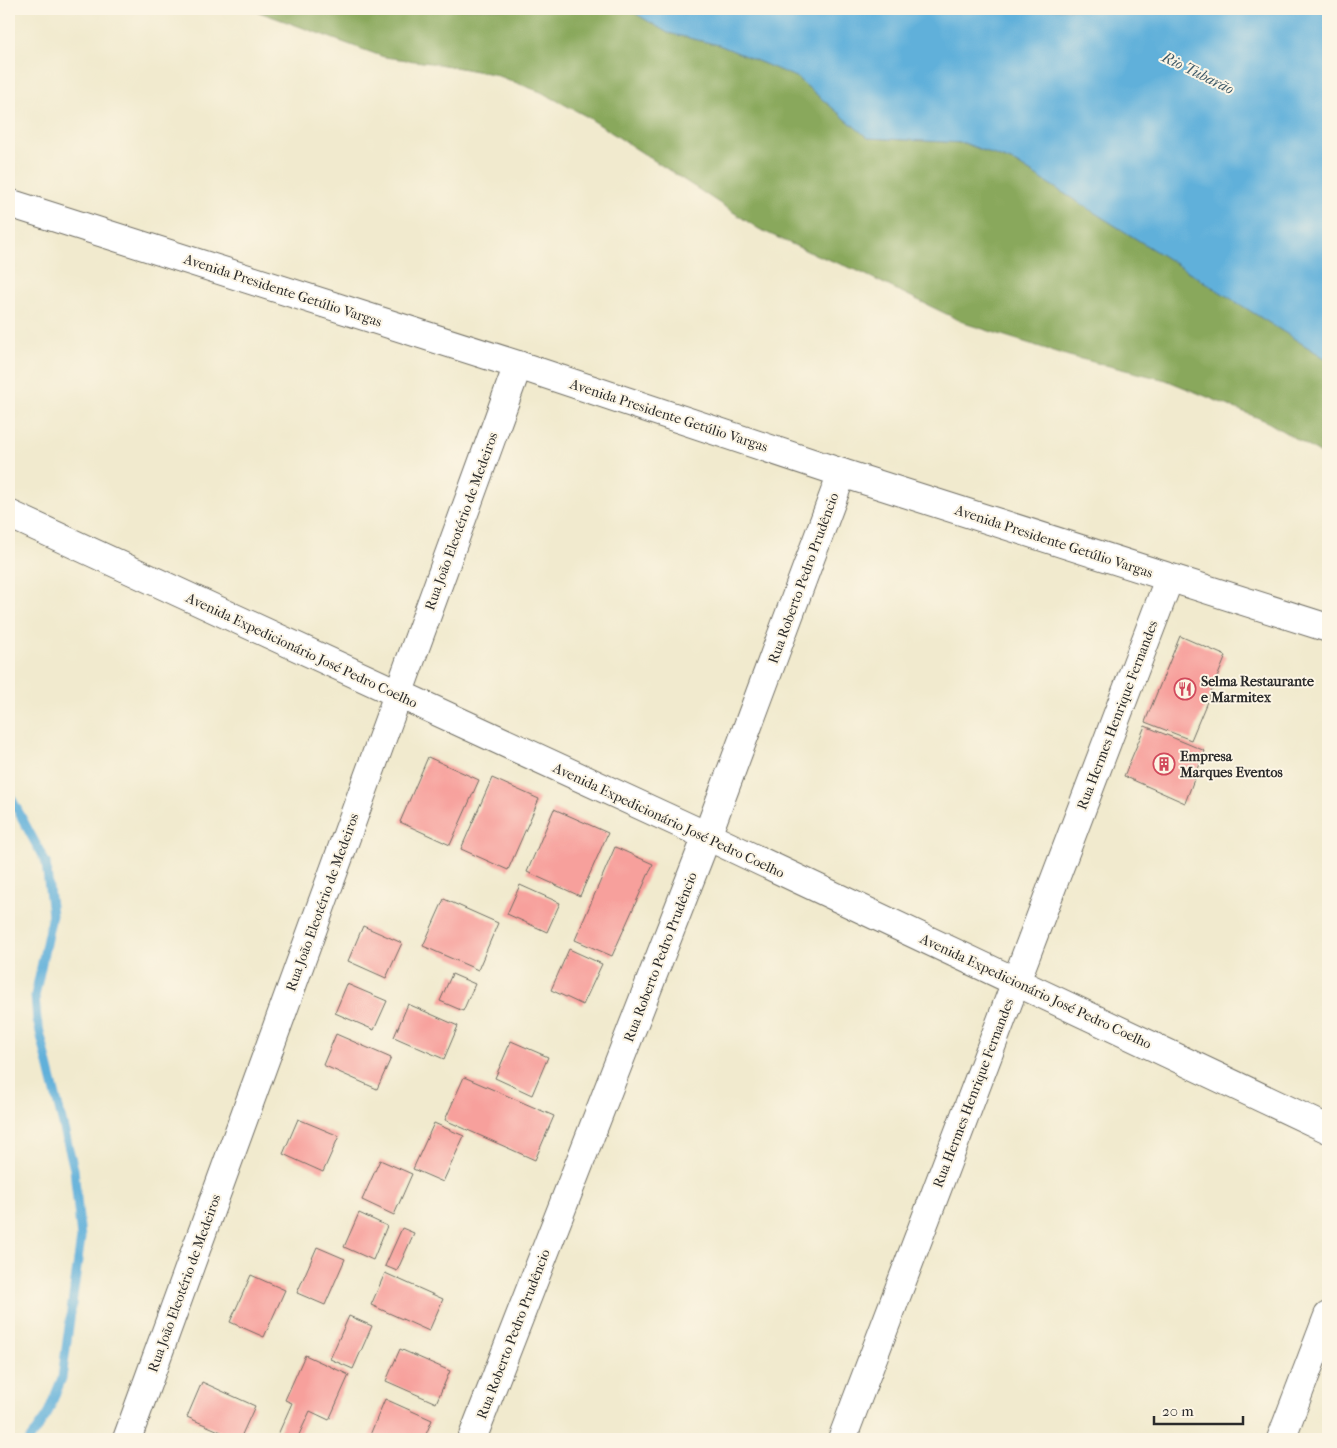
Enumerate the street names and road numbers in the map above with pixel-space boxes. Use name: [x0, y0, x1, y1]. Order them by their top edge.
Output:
street label: Avenida Presidente Getúlio Vargas: [181, 250, 384, 331]
street label: Avenida Presidente Getúlio Vargas: [567, 375, 770, 456]
street label: Rua João Eleotério de Medeiros: [421, 430, 502, 613]
street label: Rua Roberto Pedro Prudêncio: [765, 490, 842, 666]
street label: Avenida Presidente Getúlio Vargas: [952, 501, 1155, 582]
street label: Avenida Expedicionário José Pedro Coelho: [182, 589, 420, 712]
street label: Rua Hermes Henrique Fernandes: [1073, 618, 1162, 812]
street label: Avenida Expedicionário José Pedro Coelho: [549, 759, 787, 882]
street label: Rua João Eleotério de Medeiros: [282, 811, 363, 994]
street label: Rua Roberto Pedro Prudêncio: [620, 870, 701, 1045]
street label: Avenida Expedicionário José Pedro Coelho: [916, 930, 1154, 1053]
street label: Rua Hermes Henrique Fernandes: [929, 996, 1018, 1190]
street label: Rua João Eleotério de Medeiros: [144, 1192, 225, 1375]
street label: Rua Roberto Pedro Prudêncio: [473, 1247, 554, 1422]

